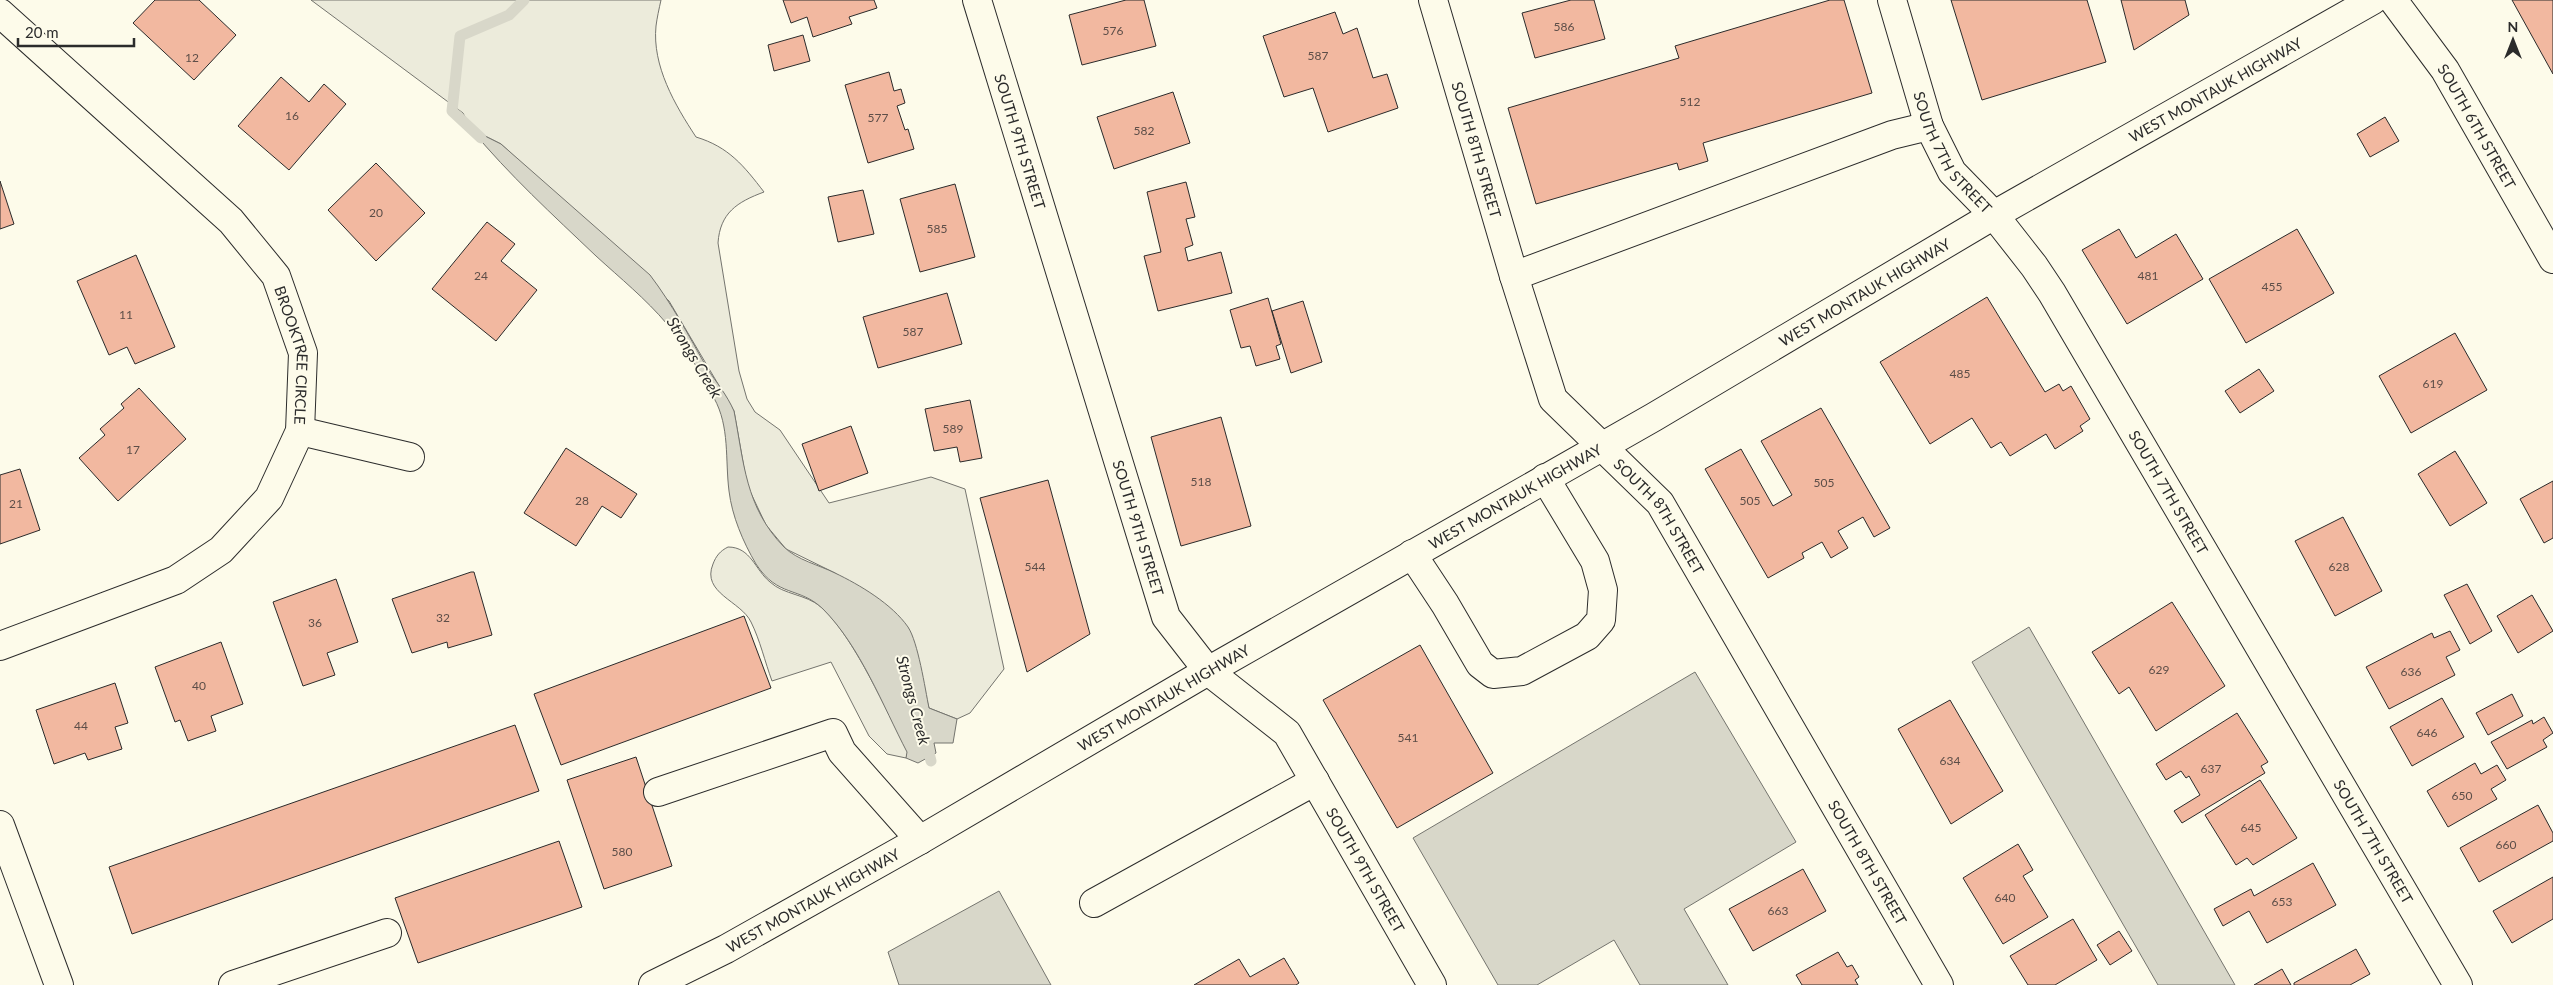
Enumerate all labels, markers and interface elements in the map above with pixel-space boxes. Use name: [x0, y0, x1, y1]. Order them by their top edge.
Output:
scale bar: [18, 15, 134, 47]
north arrow: [2488, 15, 2538, 65]
text: N: [2508, 18, 2518, 35]
house number: 586: [1554, 19, 1574, 34]
text: 20 m: [25, 23, 59, 41]
house number: 576: [1103, 23, 1123, 38]
street label: WEST MONTAUK HIGHWAY: [2126, 33, 2306, 146]
house number: 587: [1308, 48, 1328, 63]
house number: 12: [185, 50, 199, 65]
street label: SOUTH 6TH STREET: [2434, 60, 2520, 192]
street label: SOUTH 9TH STREET: [991, 72, 1050, 212]
street label: SOUTH 8TH STREET: [1448, 80, 1505, 220]
street label: SOUTH 7TH STREET: [1910, 89, 1996, 217]
house number: 512: [1680, 94, 1700, 109]
house number: 16: [285, 108, 299, 123]
house number: 577: [868, 110, 888, 125]
house number: 582: [1134, 123, 1154, 138]
house number: 20: [369, 205, 383, 220]
house number: 585: [927, 221, 947, 236]
street label: WEST MONTAUK HIGHWAY: [1776, 234, 1954, 350]
house number: 24: [474, 268, 488, 283]
house number: 481: [2138, 268, 2158, 283]
house number: 455: [2262, 279, 2282, 294]
street label: BROOKTREE CIRCLE: [271, 283, 312, 425]
house number: 11: [119, 307, 133, 322]
water label: Strongs Creek: [663, 313, 727, 401]
house number: 587: [903, 324, 923, 339]
house number: 485: [1950, 366, 1970, 381]
house number: 619: [2423, 376, 2443, 391]
house number: 589: [943, 421, 963, 436]
street label: SOUTH 7TH STREET: [2125, 427, 2212, 558]
street label: WEST MONTAUK HIGHWAY: [1425, 440, 1605, 553]
house number: 17: [126, 442, 140, 457]
street label: SOUTH 8TH STREET: [1610, 455, 1708, 577]
street label: SOUTH 9TH STREET: [1109, 458, 1168, 598]
house number: 518: [1191, 474, 1211, 489]
house number: 505: [1814, 475, 1834, 490]
house number: 28: [575, 493, 589, 508]
house number: 505: [1740, 493, 1760, 508]
house number: 21: [9, 496, 23, 511]
house number: 544: [1025, 559, 1045, 574]
house number: 628: [2329, 559, 2349, 574]
house number: 32: [436, 610, 450, 625]
house number: 36: [308, 615, 322, 630]
street label: WEST MONTAUK HIGHWAY: [1074, 640, 1253, 755]
water label: Strongs Creek: [893, 653, 935, 747]
house number: 629: [2149, 662, 2169, 677]
house number: 636: [2401, 664, 2421, 679]
house number: 40: [192, 678, 206, 693]
house number: 44: [74, 718, 88, 733]
house number: 646: [2417, 725, 2437, 740]
house number: 541: [1398, 730, 1418, 745]
house number: 634: [1940, 753, 1960, 768]
house number: 637: [2201, 761, 2221, 776]
street label: SOUTH 7TH STREET: [2330, 776, 2417, 907]
house number: 650: [2452, 788, 2472, 803]
street label: SOUTH 8TH STREET: [1825, 797, 1911, 928]
street label: SOUTH 9TH STREET: [1323, 804, 1409, 935]
house number: 645: [2241, 820, 2261, 835]
house number: 660: [2496, 837, 2516, 852]
house number: 580: [612, 844, 632, 859]
street label: WEST MONTAUK HIGHWAY: [723, 844, 903, 956]
house number: 640: [1995, 890, 2015, 905]
house number: 653: [2272, 894, 2292, 909]
house number: 663: [1768, 903, 1788, 918]

